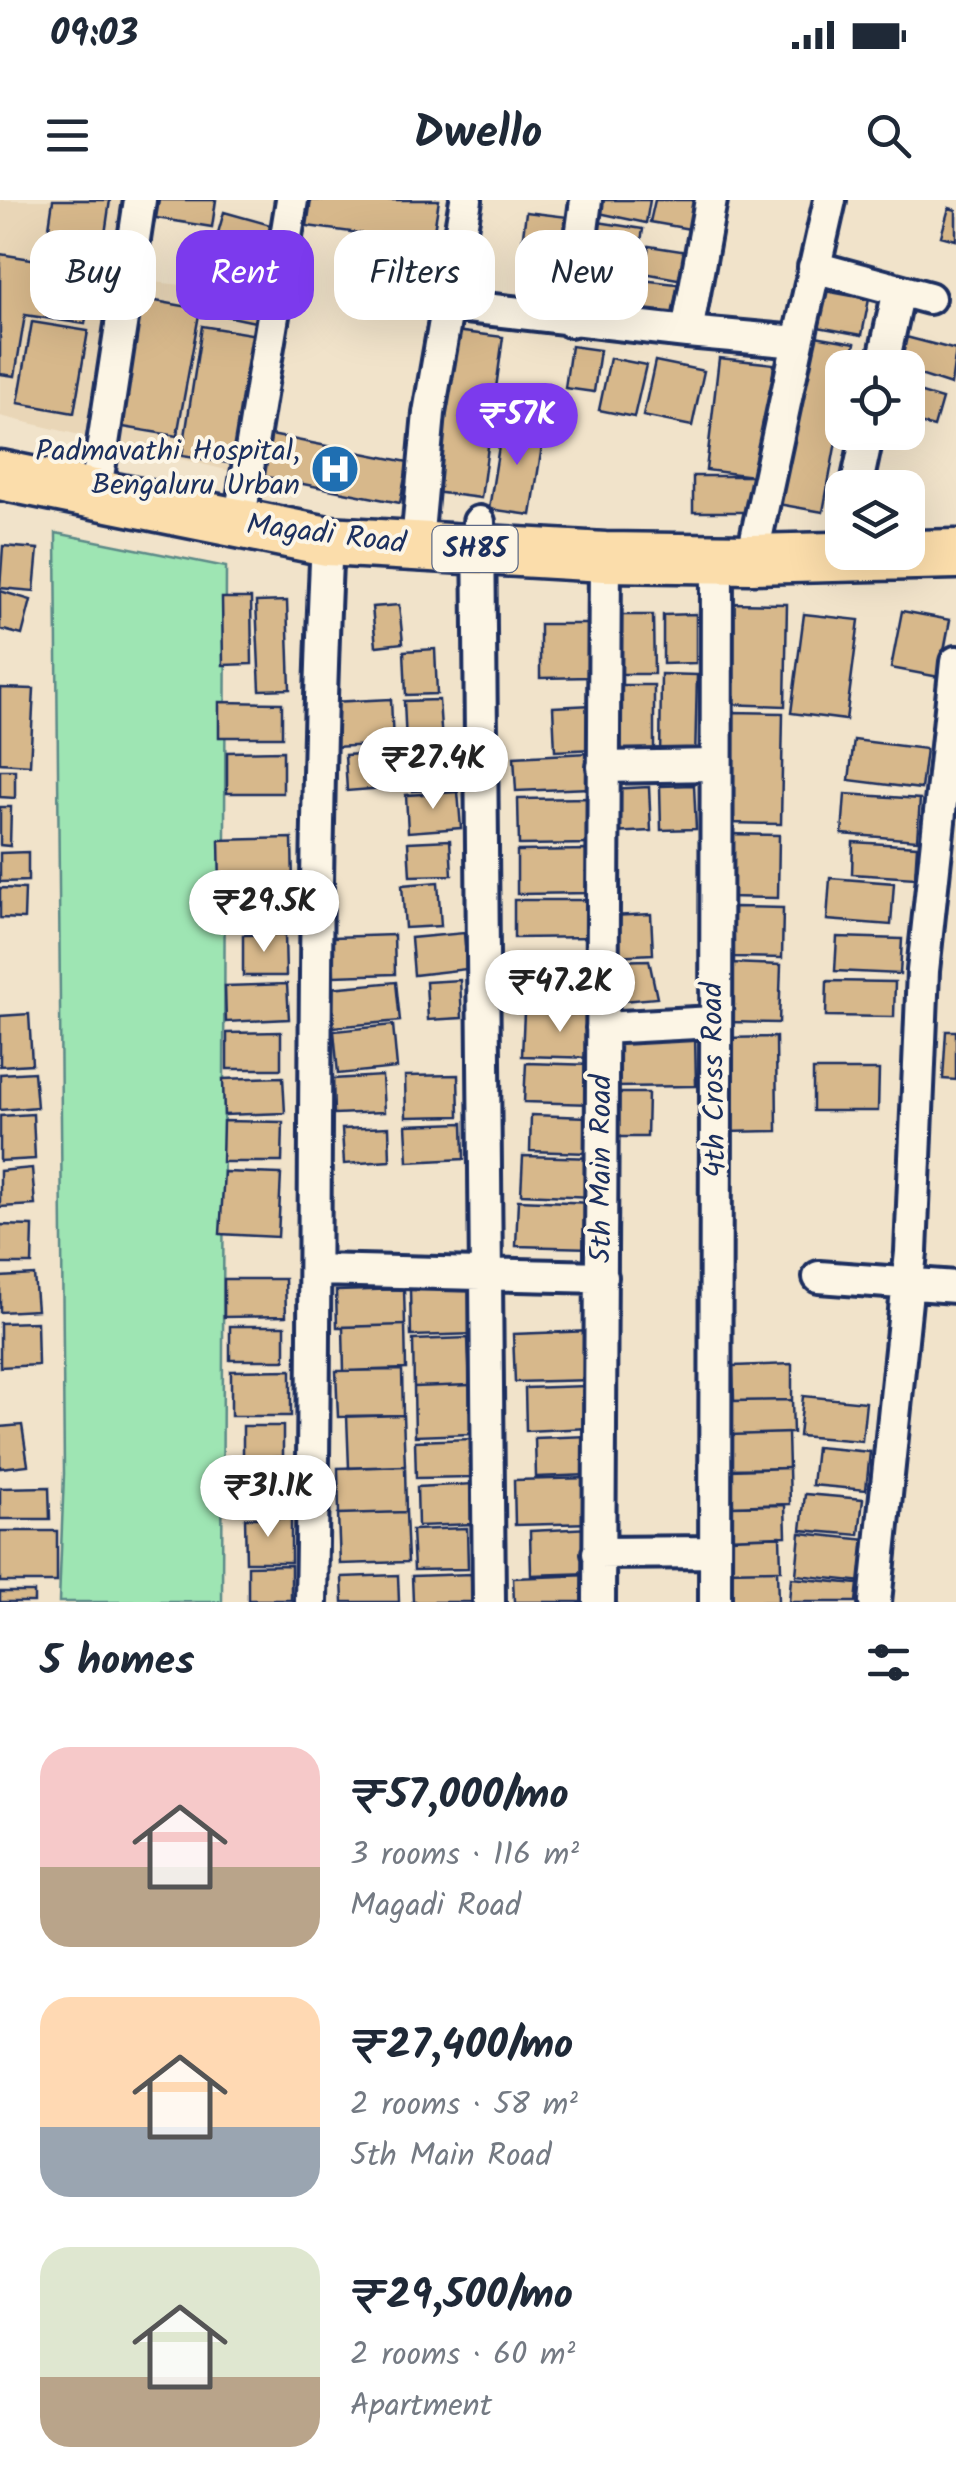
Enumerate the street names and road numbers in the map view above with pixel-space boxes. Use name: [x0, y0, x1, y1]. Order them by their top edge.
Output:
street label: Magadi Road: [243, 501, 410, 569]
road number: SH85: [432, 526, 518, 572]
street label: 4th Cross Road: [689, 981, 741, 1178]
street label: 5th Main Road: [578, 1074, 626, 1263]

